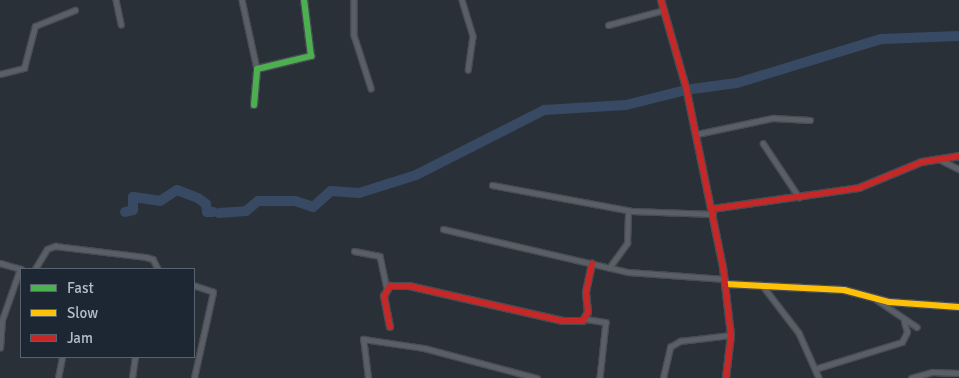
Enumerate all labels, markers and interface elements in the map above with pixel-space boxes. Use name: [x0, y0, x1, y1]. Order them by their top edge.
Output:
legend: [20, 268, 195, 358]
text: Fast: [67, 279, 94, 297]
text: Slow: [67, 304, 98, 322]
text: Jam: [67, 329, 93, 347]

